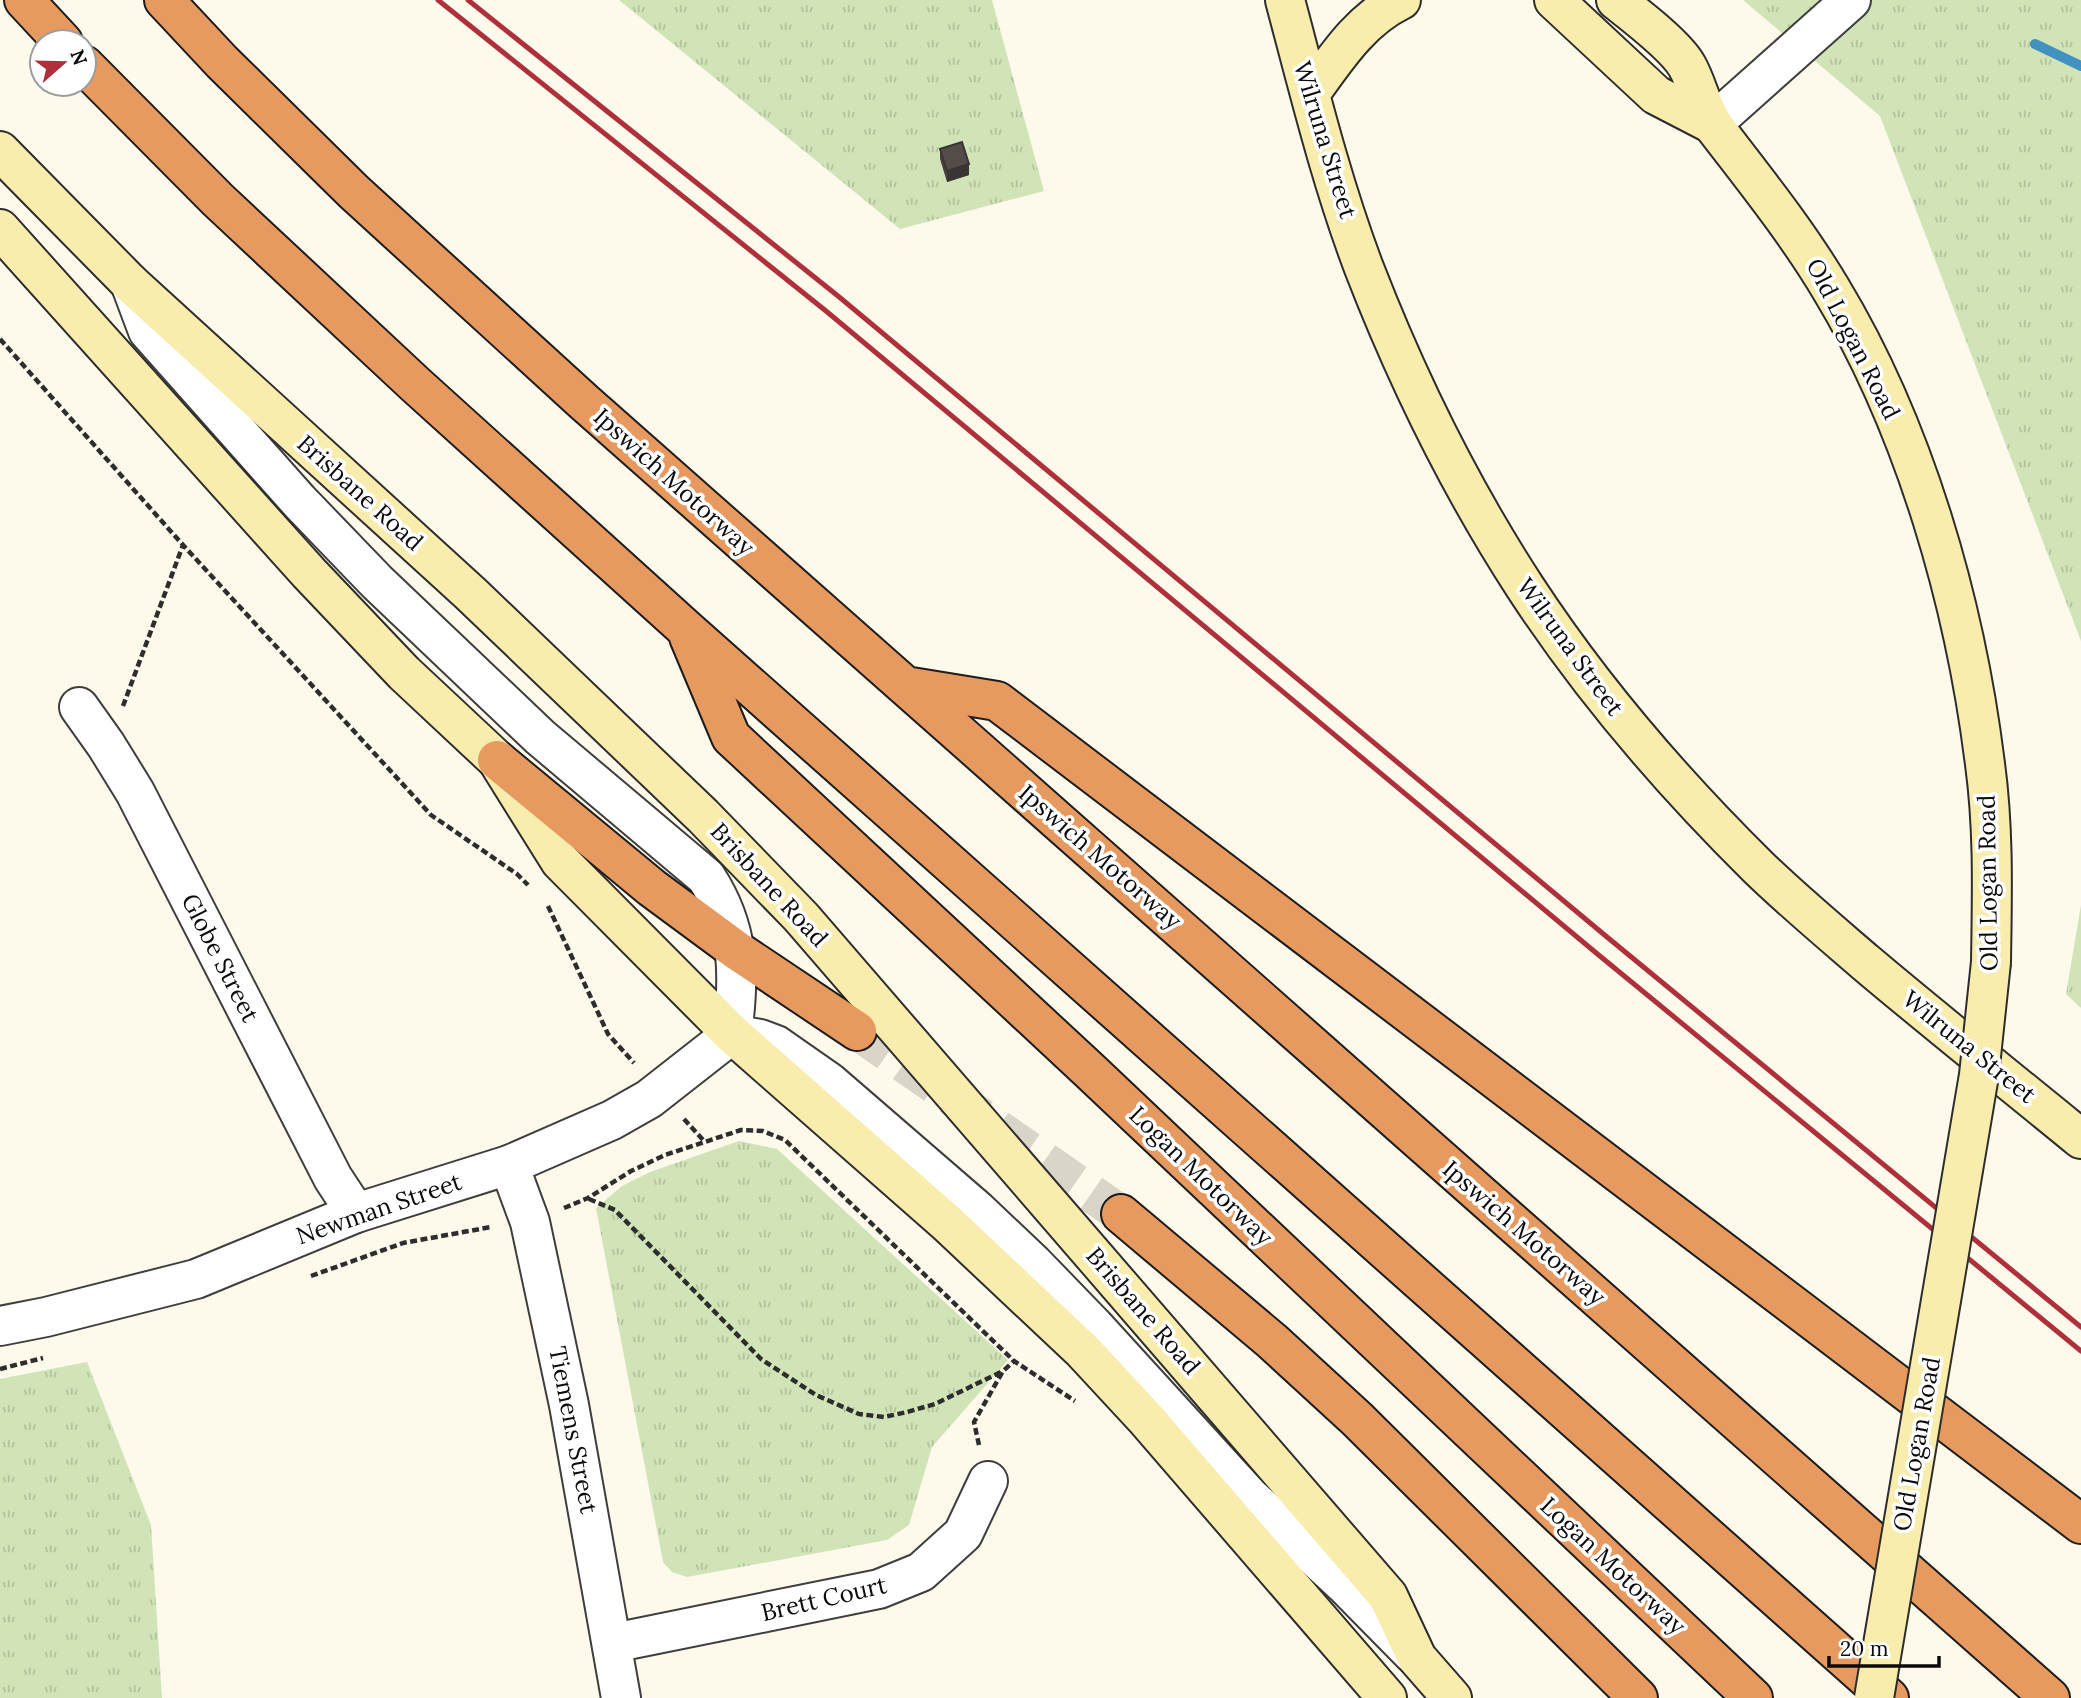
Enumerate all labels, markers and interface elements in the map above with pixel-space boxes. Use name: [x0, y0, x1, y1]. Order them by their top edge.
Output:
north arrow: [28, 28, 98, 98]
text: N: [65, 46, 93, 68]
street label: Wilruna Street: [1287, 57, 1364, 223]
street label: Old Logan Road: [1800, 253, 1907, 424]
street label: Ipswich Motorway: [587, 401, 762, 562]
street label: Brisbane Road: [291, 428, 430, 557]
street label: Wilruna Street: [1510, 572, 1631, 722]
street label: Ipswich Motorway: [1012, 777, 1189, 936]
street label: Old Logan Road: [1970, 795, 2005, 971]
street label: Brisbane Road: [704, 816, 835, 953]
street label: Globe Street: [175, 888, 266, 1028]
street label: Wilruna Street: [1896, 983, 2043, 1110]
street label: Logan Motorway: [1123, 1099, 1280, 1252]
street label: Ipswich Motorway: [1436, 1153, 1613, 1312]
street label: Newman Street: [292, 1165, 466, 1251]
street label: Brisbane Road: [1080, 1241, 1207, 1381]
street label: Tiemens Street: [542, 1344, 605, 1517]
street label: Old Logan Road: [1886, 1354, 1947, 1533]
street label: Logan Motorway: [1534, 1490, 1693, 1641]
street label: Brett Court: [758, 1569, 890, 1628]
scale bar: [1829, 1624, 1939, 1668]
text: 20 m: [1840, 1635, 1889, 1662]

